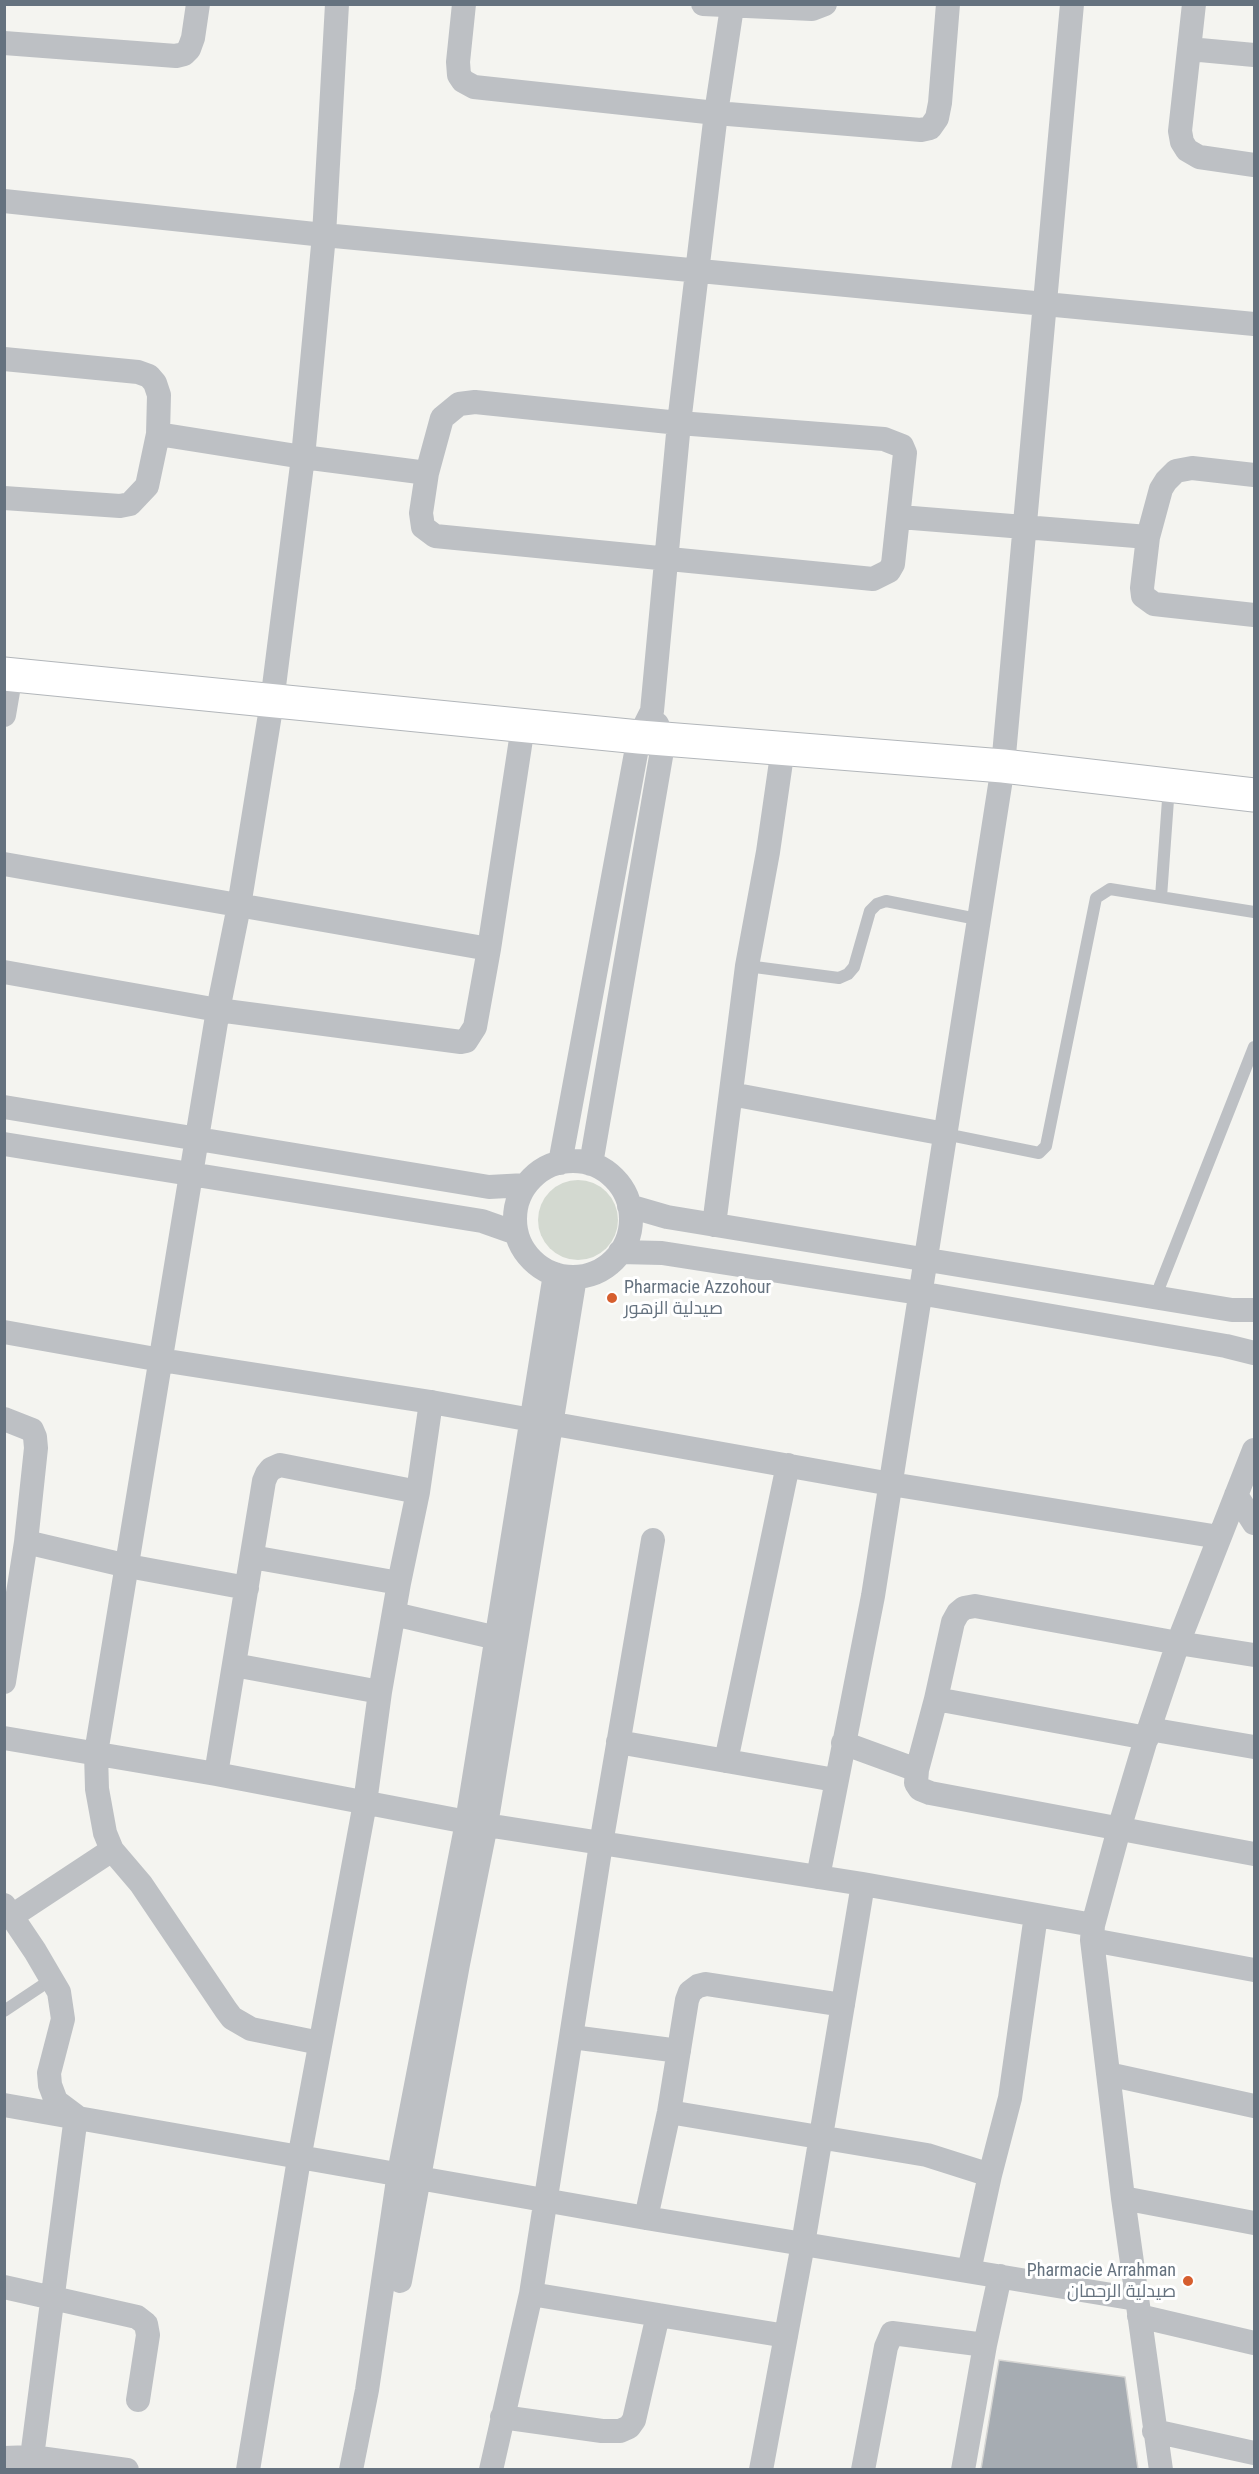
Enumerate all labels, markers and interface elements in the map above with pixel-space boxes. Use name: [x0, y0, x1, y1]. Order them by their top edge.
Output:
place label: Pharmacie Azzohour صيدلية الزهور: [624, 1277, 771, 1320]
marker: Pharmacie Azzohour صيدلية الزهور: [605, 1291, 619, 1305]
place label: Pharmacie Arrahman صيدلية الرحمان: [1027, 2260, 1176, 2302]
marker: Pharmacie Arrahman صيدلية الرحمان: [1181, 2274, 1195, 2288]

